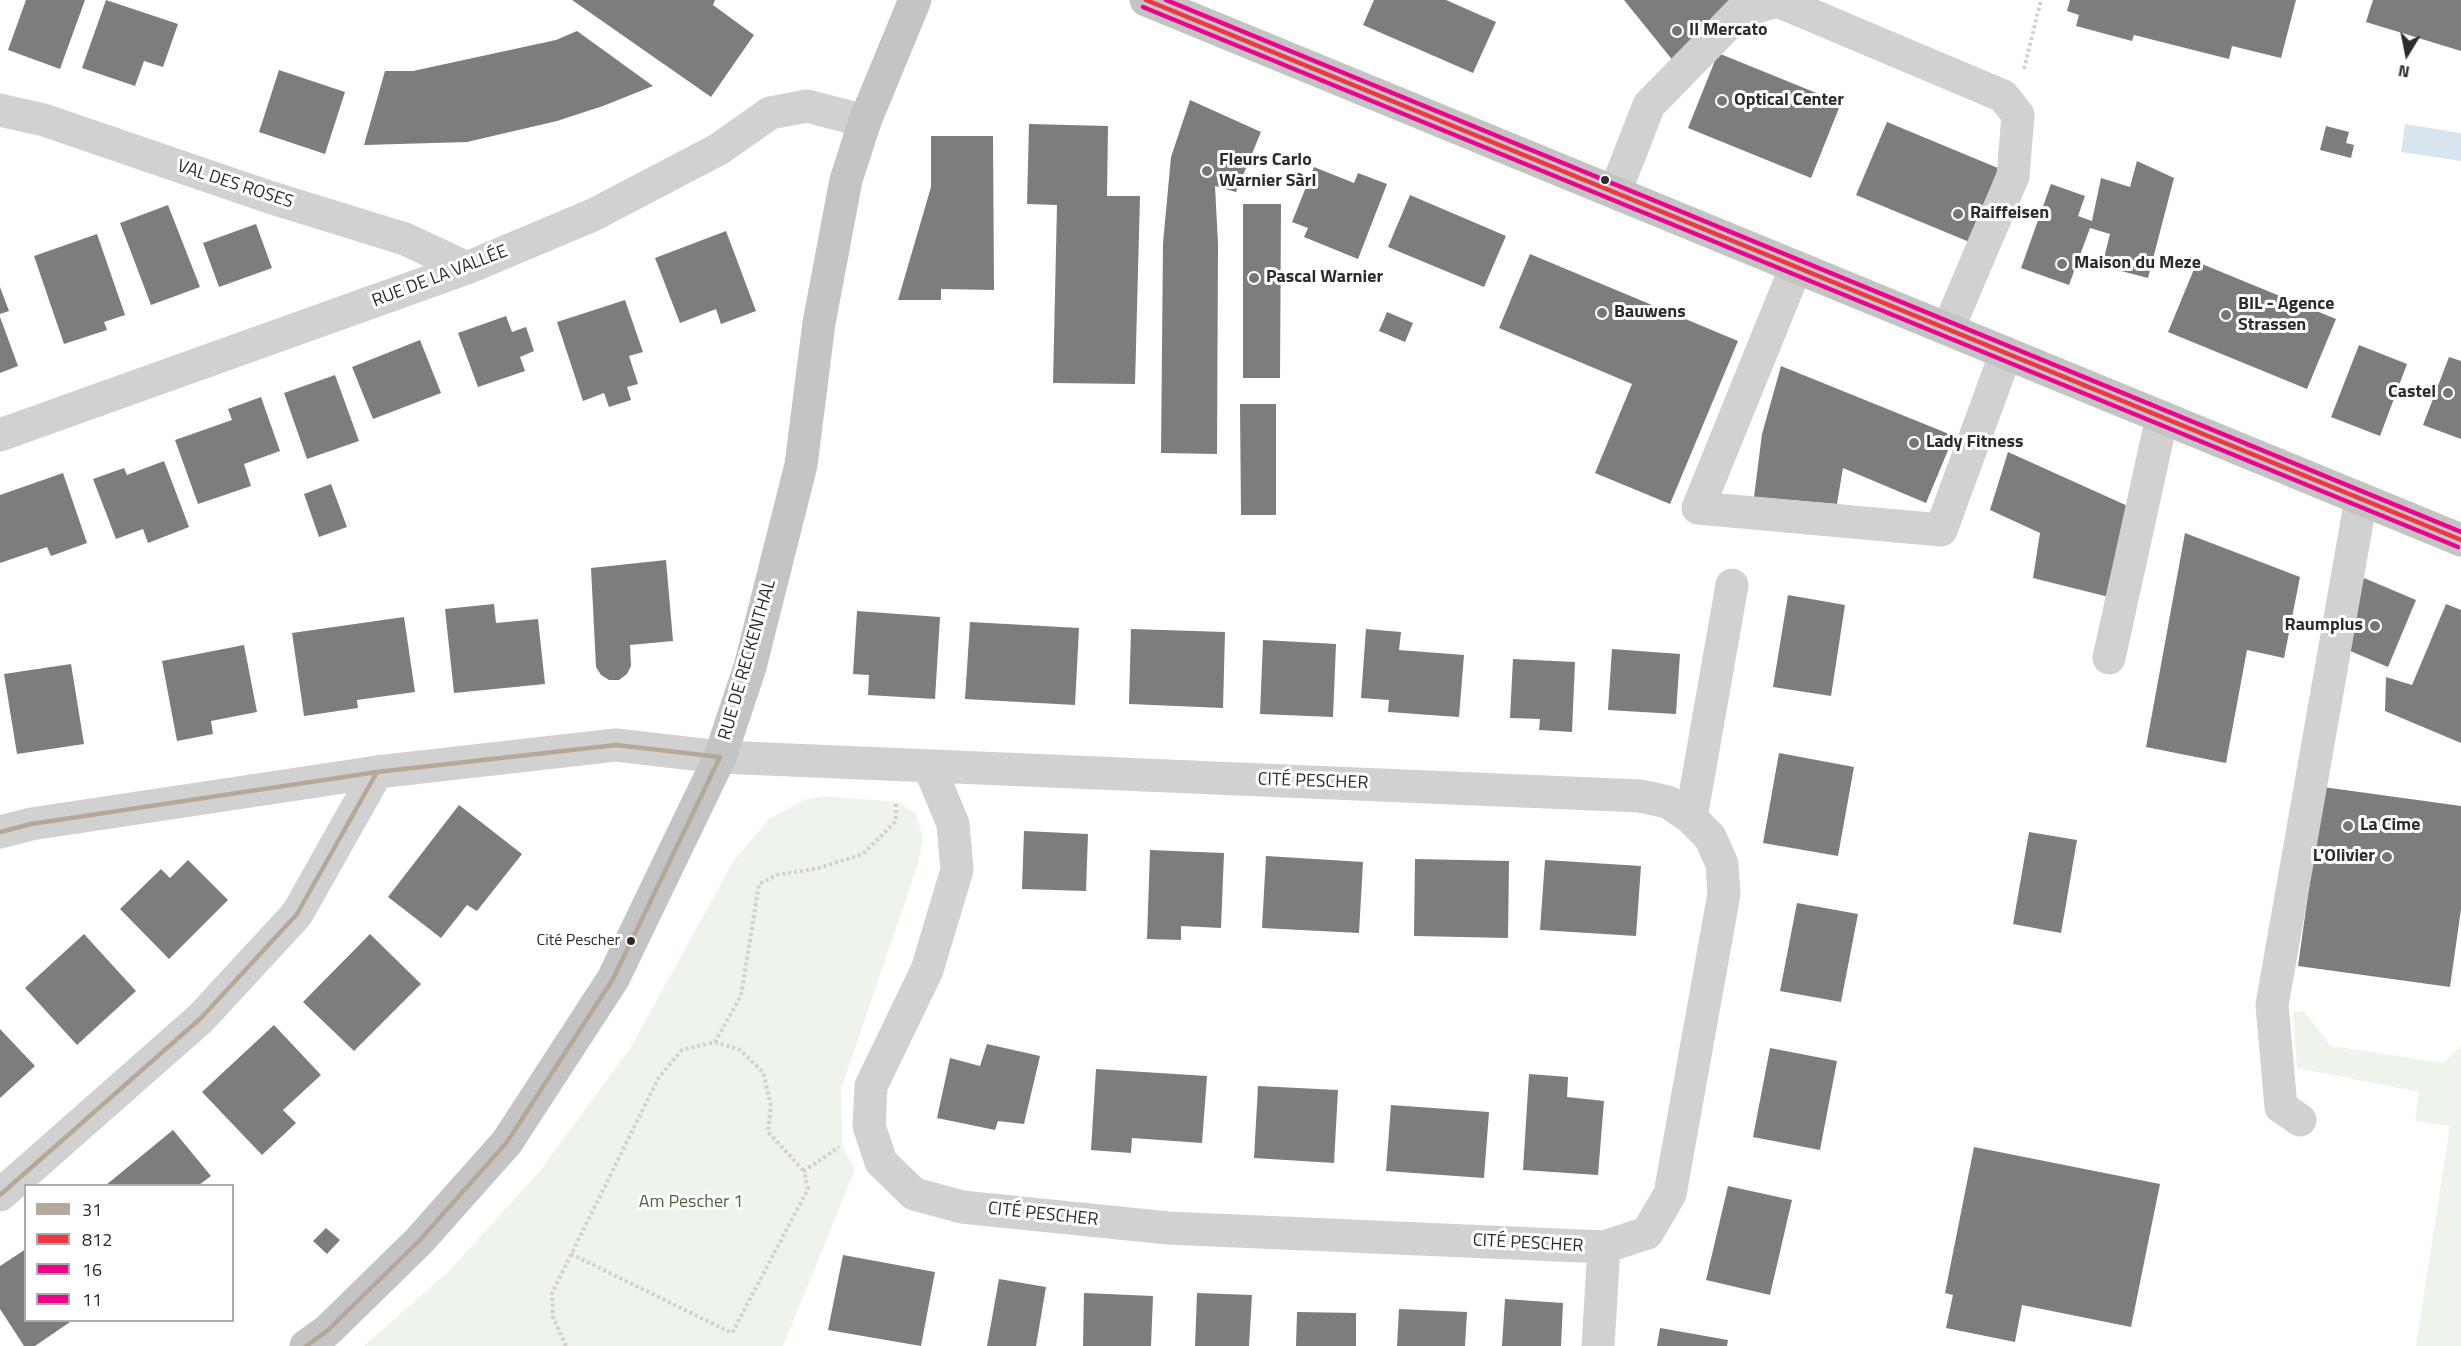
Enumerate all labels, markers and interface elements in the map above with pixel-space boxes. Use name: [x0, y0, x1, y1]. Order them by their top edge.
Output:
place label: Il Mercato: [1689, 20, 1768, 42]
marker: Il Mercato: [1670, 24, 1684, 38]
north arrow: [2377, 24, 2437, 84]
text: N: [2396, 59, 2411, 85]
place label: Optical Center: [1734, 90, 1844, 112]
marker: Optical Center: [1715, 94, 1729, 108]
place label: Fleurs Carlo Warnier Sàrl: [1219, 150, 1316, 192]
street label: VAL DES ROSES: [174, 156, 296, 214]
marker: Fleurs Carlo Warnier Sàrl: [1200, 164, 1214, 178]
unlabelled marker: [1599, 174, 1611, 186]
place label: Raiffeisen: [1970, 203, 2049, 225]
marker: Raiffeisen: [1951, 207, 1965, 221]
street label: RUE DE LA VALLÉE: [369, 241, 511, 313]
place label: Maison du Meze: [2074, 253, 2201, 275]
marker: Maison du Meze: [2055, 257, 2069, 271]
place label: Pascal Warnier: [1266, 267, 1383, 289]
marker: Pascal Warnier: [1247, 271, 1261, 285]
place label: BIL - Agence Strassen: [2238, 294, 2334, 336]
place label: Bauwens: [1614, 302, 1686, 324]
marker: Bauwens: [1595, 306, 1609, 320]
marker: BIL - Agence Strassen: [2219, 308, 2233, 322]
place label: Castel: [2388, 382, 2436, 404]
marker: Castel: [2441, 386, 2455, 400]
place label: Lady Fitness: [1926, 432, 2023, 454]
marker: Lady Fitness: [1907, 436, 1921, 450]
street label: RUE DE RECKENTHAL: [715, 577, 781, 743]
place label: Raumplus: [2285, 615, 2363, 637]
marker: Raumplus: [2368, 619, 2382, 633]
street label: CITÉ PESCHER: [1257, 769, 1369, 795]
place label: La Cime: [2360, 815, 2420, 837]
marker: La Cime: [2341, 819, 2355, 833]
place label: L'Olivier: [2313, 846, 2375, 868]
marker: L'Olivier: [2380, 850, 2394, 864]
place label: Cité Pescher: [536, 931, 620, 951]
marker: Cité Pescher: [625, 935, 637, 947]
legend: [24, 1184, 234, 1322]
park label: Am Pescher 1: [639, 1192, 743, 1214]
text: 31: [82, 1196, 102, 1223]
street label: CITÉ PESCHER: [987, 1198, 1099, 1232]
text: 812: [82, 1226, 112, 1253]
street label: CITÉ PESCHER: [1472, 1230, 1584, 1258]
text: 16: [82, 1256, 102, 1283]
text: 11: [82, 1286, 102, 1313]

